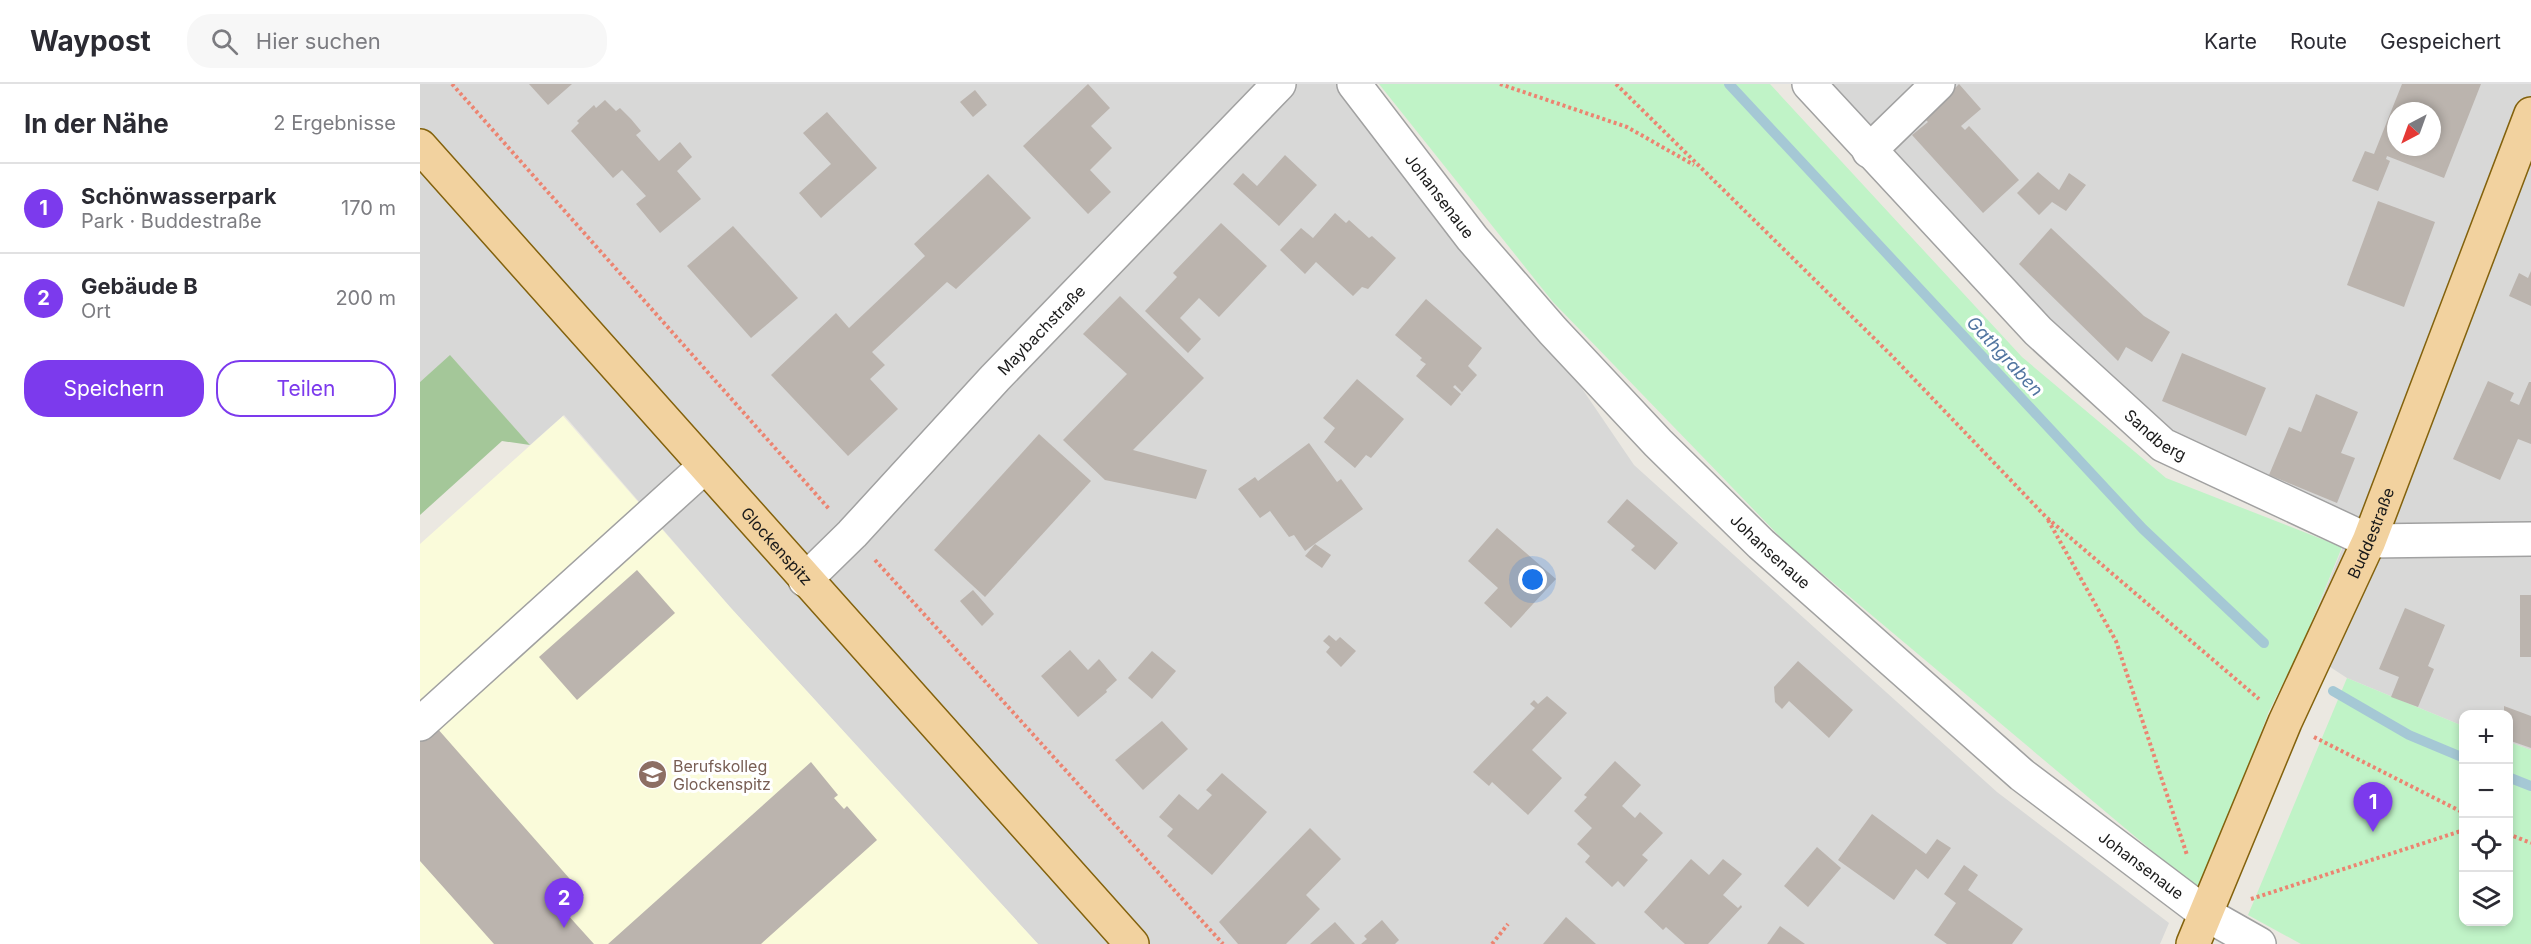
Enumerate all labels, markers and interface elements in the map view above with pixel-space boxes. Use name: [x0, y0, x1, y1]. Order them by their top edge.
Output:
search box: [187, 14, 607, 68]
text: Waypost: [30, 24, 151, 58]
icon: search: [208, 25, 241, 58]
text: Hier suchen: [256, 28, 381, 54]
text: Karte: [2204, 29, 2257, 54]
text: Route: [2290, 29, 2347, 54]
text: Gespeichert: [2380, 29, 2501, 54]
north arrow: [2387, 102, 2441, 156]
text: In der Nähe: [24, 108, 169, 139]
text: 2 Ergebnisse: [273, 111, 396, 135]
street label: Johansenaue: [1401, 149, 1479, 242]
text: Schönwasserpark: [81, 183, 276, 209]
text: 1: [39, 196, 48, 220]
text: 170 m: [341, 196, 396, 220]
text: Park · Buddestraße: [81, 209, 262, 233]
text: Gebäude B: [81, 273, 198, 299]
street label: Maybachstraße: [993, 281, 1089, 379]
text: 2: [37, 286, 50, 310]
text: 200 m: [335, 286, 396, 310]
text: Ort: [81, 299, 111, 323]
water label: Gathgraben: [1963, 312, 2047, 400]
button: Speichern: [24, 360, 204, 417]
button: Teilen: [216, 360, 396, 417]
street label: Sandberg: [2120, 405, 2190, 464]
street label: Buddestraße: [2343, 485, 2398, 582]
street label: Glockenspitz: [737, 503, 817, 589]
street label: Johansenaue: [1726, 510, 1815, 593]
your location: [1518, 565, 1547, 594]
map controls: [2459, 710, 2513, 926]
button: +: [2459, 710, 2513, 764]
place label: Berufskolleg Glockenspitz: [673, 756, 771, 794]
school or university icon: Berufskolleg Glockenspitz: [636, 759, 668, 791]
button: −: [2459, 764, 2513, 818]
pin: 1: [2354, 782, 2392, 832]
button: locate: [2459, 818, 2513, 872]
street label: Johansenaue: [2095, 826, 2188, 904]
button: layers: [2459, 872, 2513, 926]
pin: 2: [544, 878, 584, 928]

